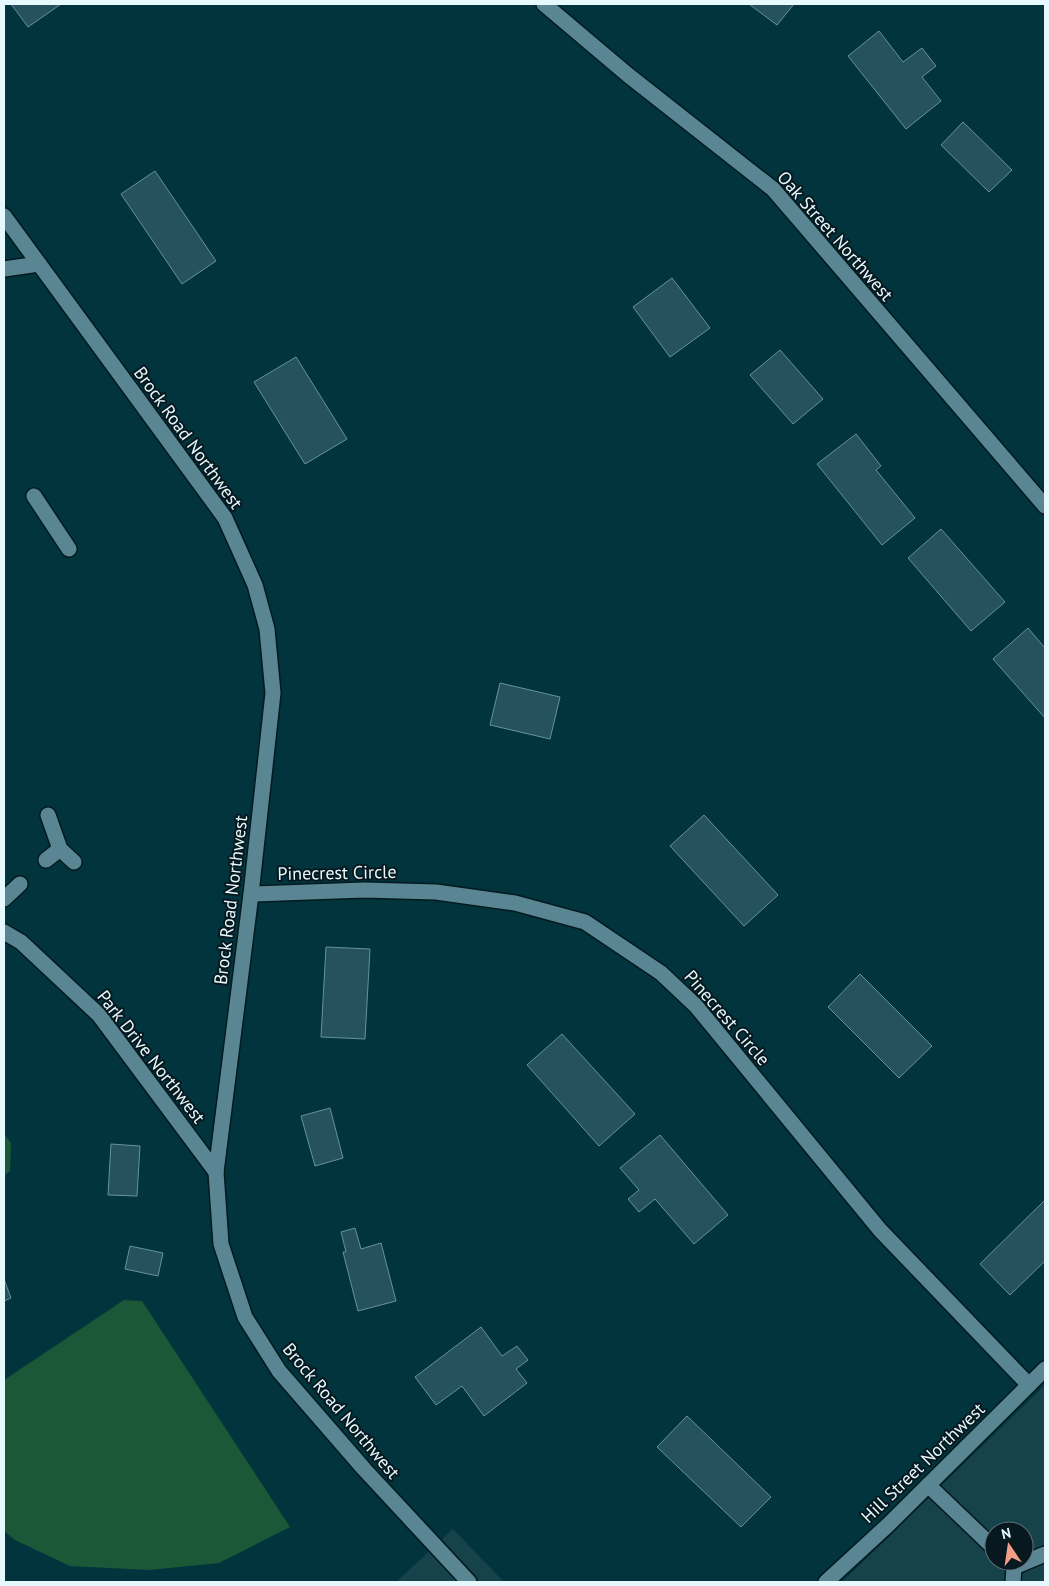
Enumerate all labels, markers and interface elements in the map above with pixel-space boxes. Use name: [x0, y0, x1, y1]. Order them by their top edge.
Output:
street label: Oak Street Northwest: [773, 166, 898, 306]
street label: Brock Road Northwest: [129, 362, 248, 513]
street label: Brock Road Northwest: [209, 814, 252, 986]
street label: Pinecrest Circle: [277, 860, 397, 885]
street label: Pinecrest Circle: [680, 965, 775, 1070]
street label: Park Drive Northwest: [92, 985, 211, 1128]
street label: Brock Road Northwest: [278, 1338, 405, 1483]
street label: Hill Street Northwest: [856, 1398, 989, 1528]
north arrow: [984, 1521, 1034, 1571]
text: N: [1000, 1524, 1013, 1543]

